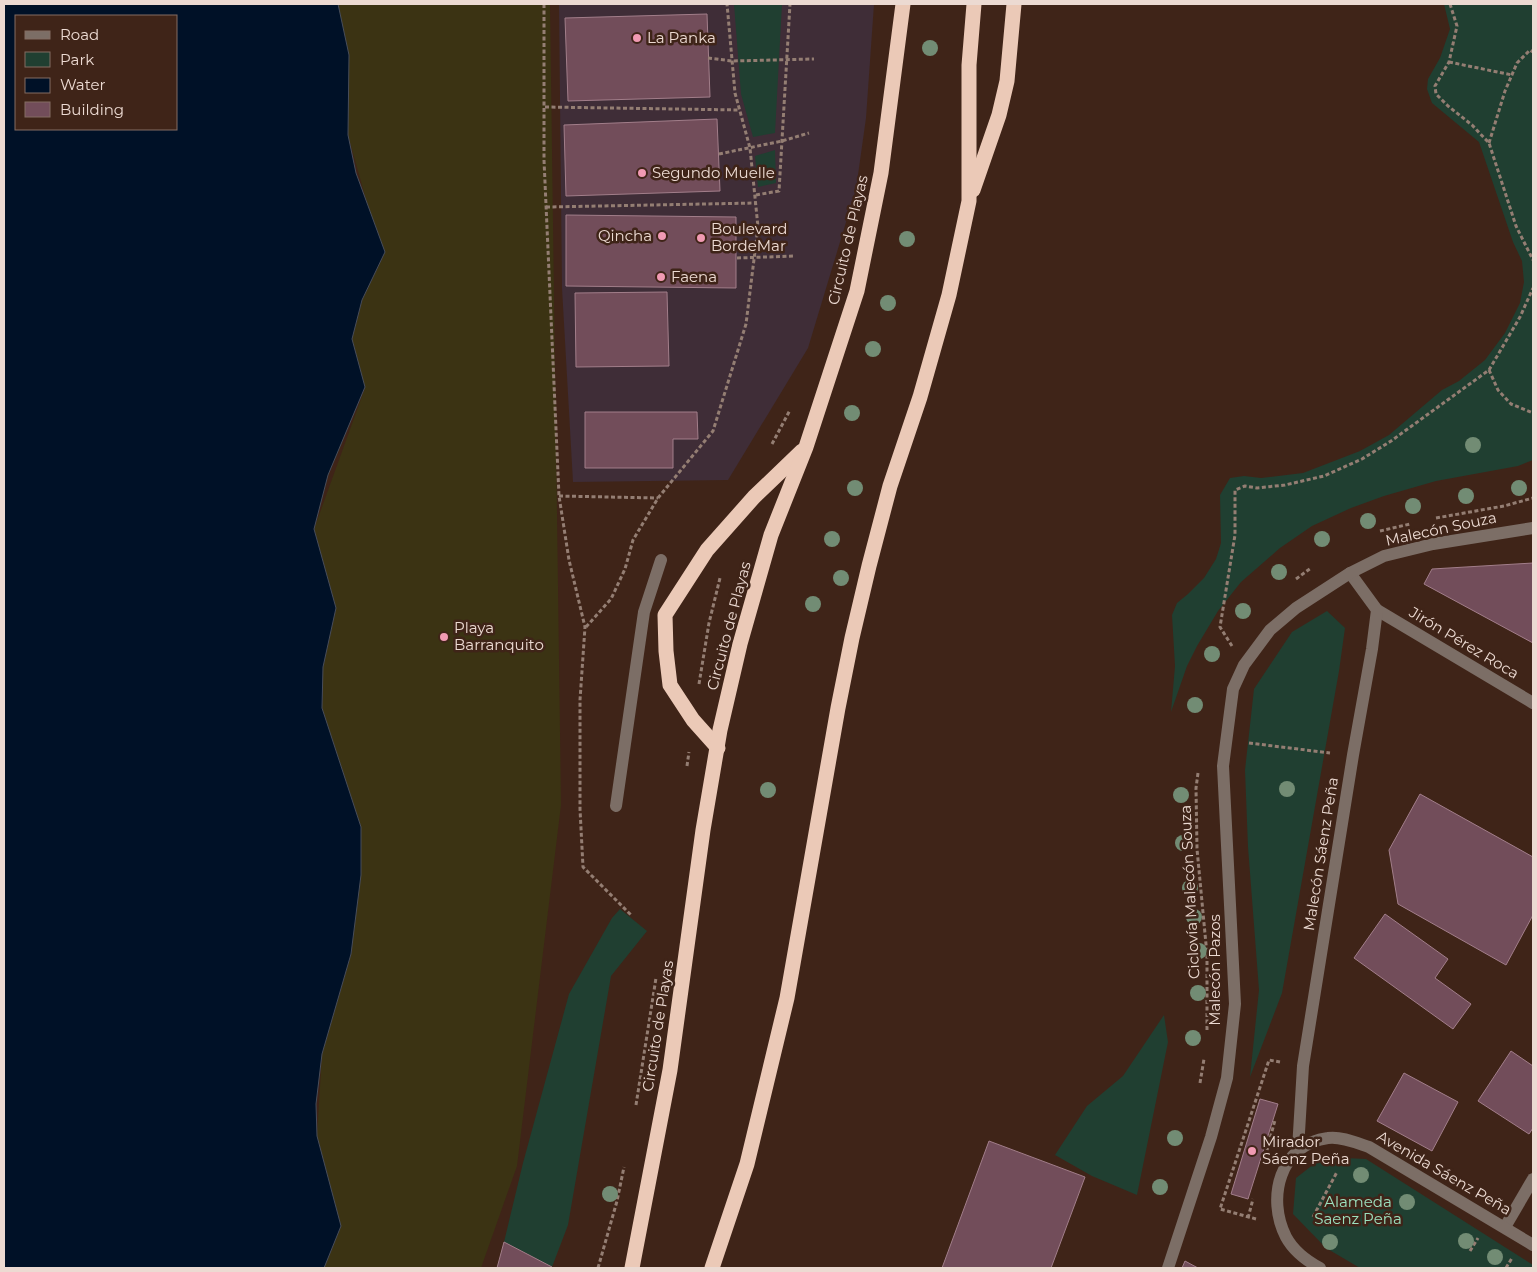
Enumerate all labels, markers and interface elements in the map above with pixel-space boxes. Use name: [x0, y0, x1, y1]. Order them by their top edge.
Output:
legend: [15, 15, 178, 130]
text: Road: [60, 25, 99, 44]
place label: La Panka: [647, 28, 716, 47]
marker: La Panka: [631, 32, 643, 44]
text: Park: [60, 50, 94, 69]
text: Water: [60, 75, 106, 94]
text: Building: [60, 100, 124, 119]
place label: Segundo Muelle: [652, 163, 775, 182]
marker: Segundo Muelle: [636, 167, 648, 179]
street label: Circuito de Playas: [823, 173, 872, 307]
place label: Boulevard BordeMar: [711, 219, 787, 255]
place label: Qincha: [598, 226, 652, 245]
marker: Qincha: [656, 230, 668, 242]
marker: Boulevard BordeMar: [695, 232, 707, 244]
place label: Faena: [671, 267, 717, 286]
marker: Faena: [655, 271, 667, 283]
street label: Malecón Souza: [1384, 507, 1498, 550]
street label: Circuito de Playas: [702, 559, 755, 692]
street label: Jirón Pérez Roca: [1405, 602, 1522, 683]
place label: Playa Barranquito: [454, 618, 544, 654]
marker: Playa Barranquito: [438, 631, 450, 643]
street label: Malecón Sáenz Peña: [1299, 776, 1342, 932]
street label: Ciclovía Malecón Souza: [1175, 804, 1204, 980]
street label: Malecón Pazos: [1205, 914, 1224, 1026]
street label: Circuito de Playas: [638, 959, 677, 1093]
street label: Avenida Sáenz Peña: [1374, 1126, 1515, 1219]
place label: Mirador Sáenz Peña: [1262, 1132, 1350, 1168]
marker: Mirador Sáenz Peña: [1246, 1145, 1258, 1157]
park label: Alameda Saenz Peña: [1314, 1192, 1402, 1228]

